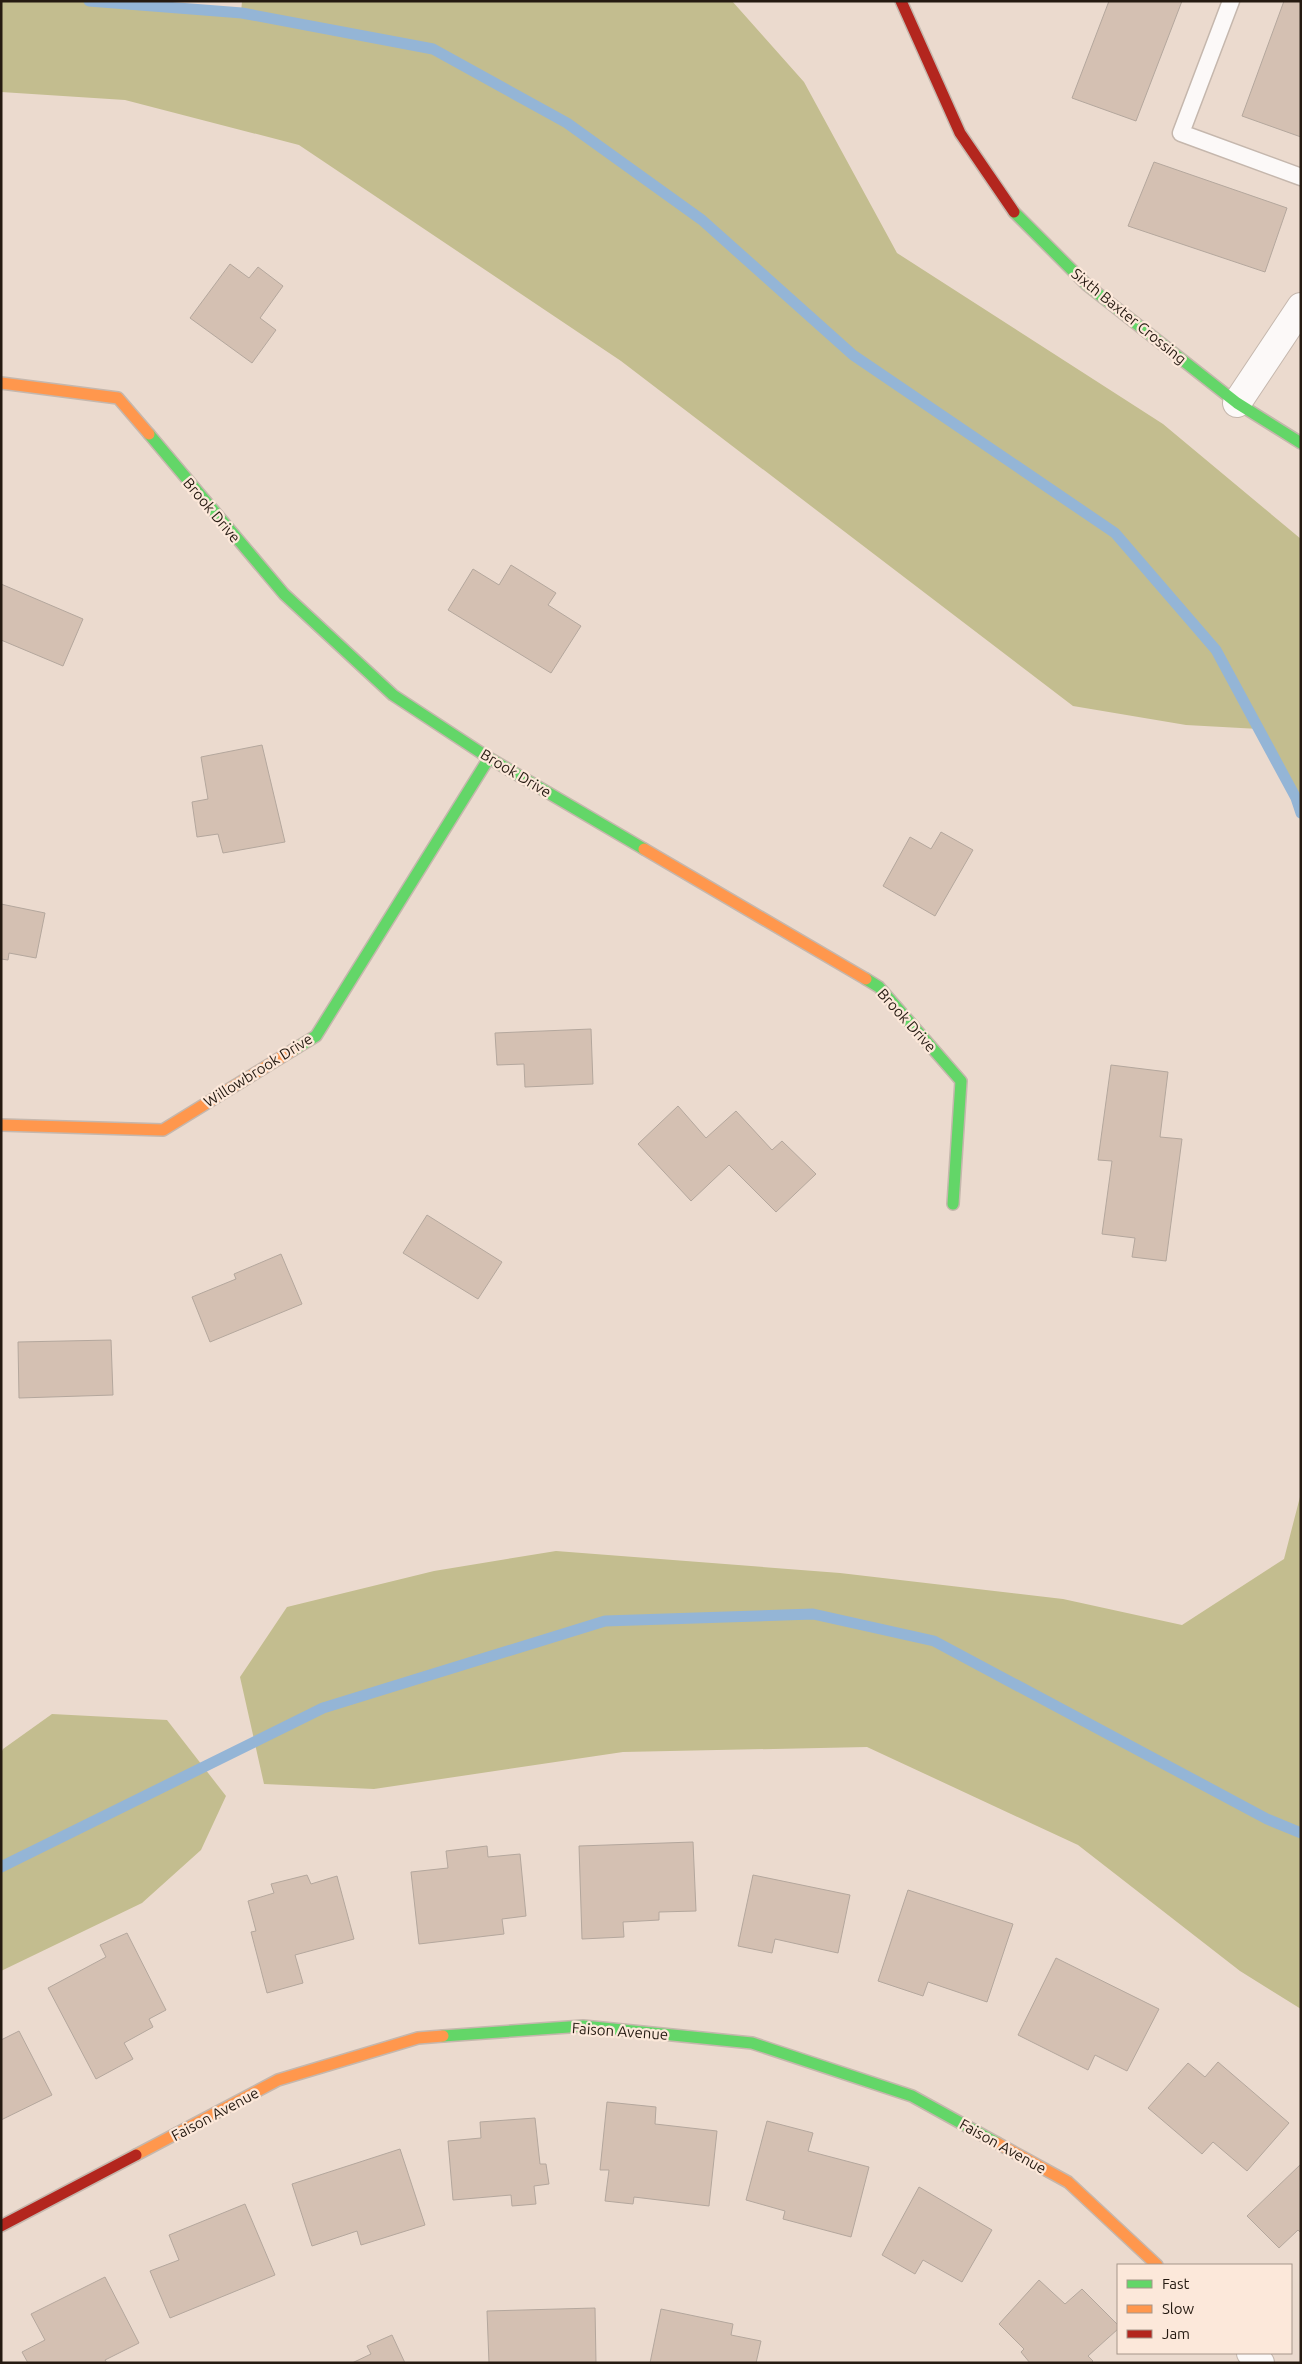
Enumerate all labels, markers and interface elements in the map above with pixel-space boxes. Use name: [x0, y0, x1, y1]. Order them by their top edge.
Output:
street label: Sixth Baxter Crossing: [1068, 265, 1190, 367]
street label: Brook Drive: [180, 474, 244, 546]
street label: Brook Drive: [478, 745, 554, 801]
street label: Brook Drive: [874, 985, 940, 1055]
street label: Willowbrook Drive: [201, 1030, 315, 1110]
street label: Faison Avenue: [571, 2019, 669, 2043]
street label: Faison Avenue: [168, 2084, 262, 2144]
street label: Faison Avenue: [957, 2115, 1049, 2177]
legend: [1117, 2264, 1292, 2354]
text: Fast: [1162, 2275, 1190, 2292]
text: Slow: [1162, 2300, 1195, 2317]
text: Jam: [1162, 2325, 1190, 2342]

